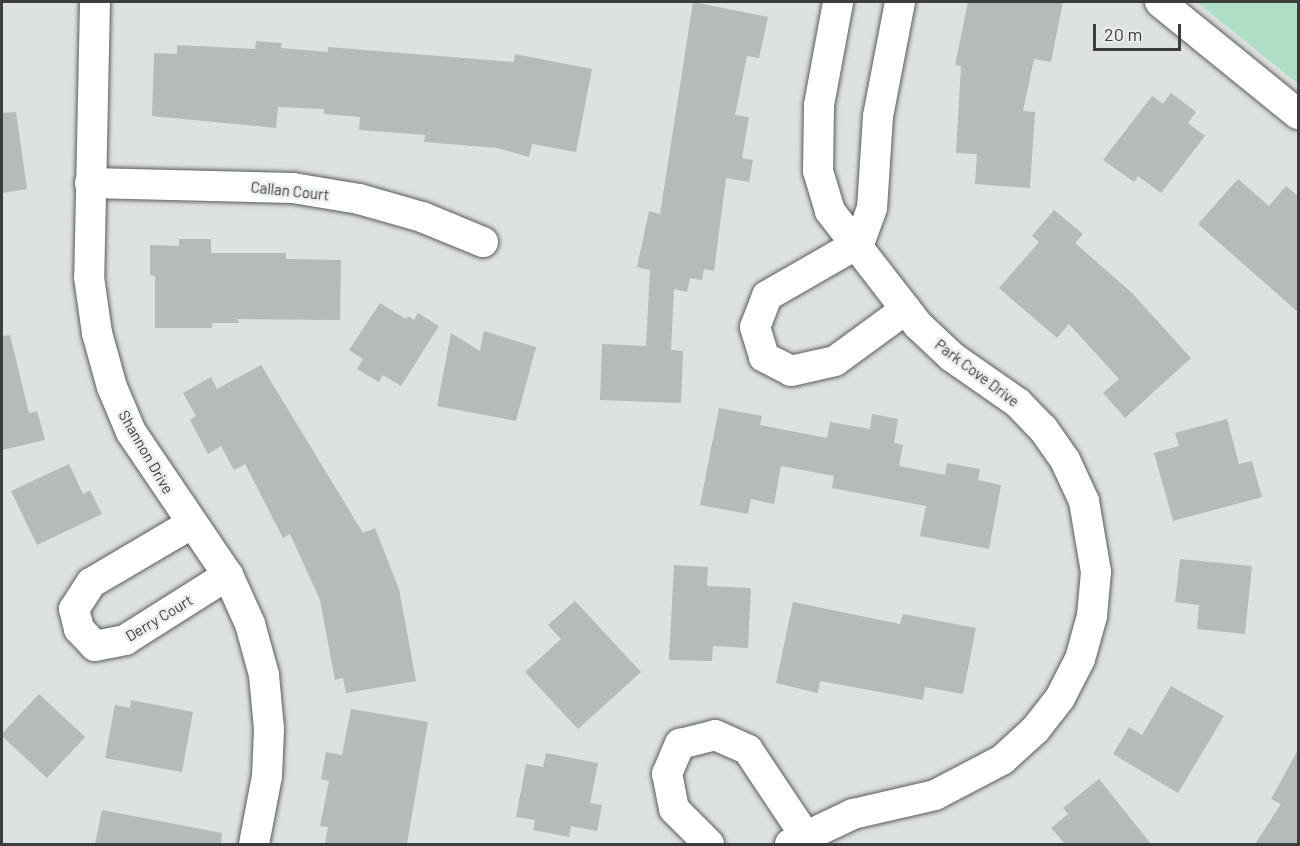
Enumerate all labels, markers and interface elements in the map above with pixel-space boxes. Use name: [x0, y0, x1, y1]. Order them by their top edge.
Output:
scale bar: [1096, 12, 1184, 50]
text: 20 m: [1104, 23, 1142, 45]
street label: Callan Court: [250, 178, 330, 204]
street label: Park Cove Drive: [931, 336, 1023, 410]
street label: Shannon Drive: [115, 407, 177, 497]
street label: Derry Court: [122, 591, 196, 645]

